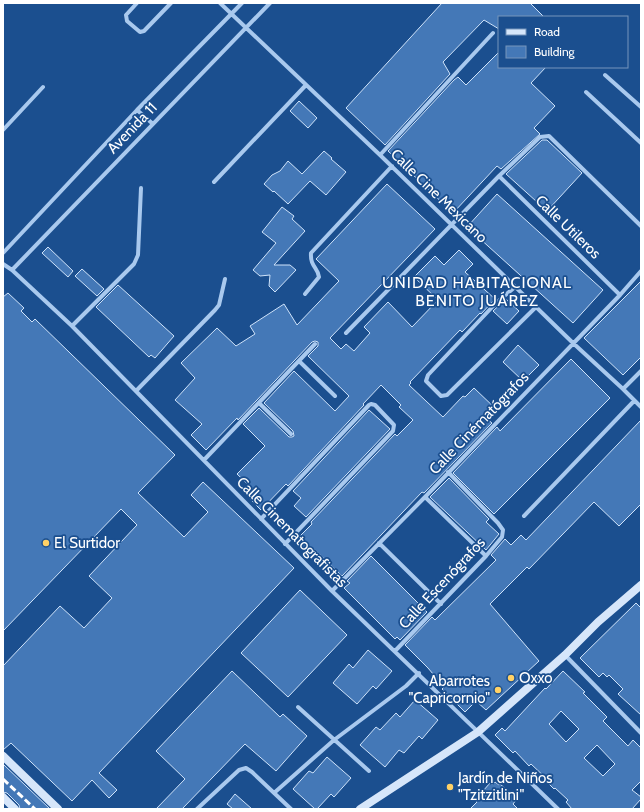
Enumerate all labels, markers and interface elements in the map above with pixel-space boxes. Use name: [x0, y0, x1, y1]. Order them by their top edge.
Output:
legend: [498, 16, 628, 68]
text: Road: [534, 24, 560, 39]
text: Building: [534, 44, 576, 59]
street label: Avenida 11: [103, 99, 161, 157]
street label: Calle Cine Mexicano: [387, 145, 491, 247]
street label: Calle Utileros: [532, 191, 604, 263]
district label: UNIDAD HABITACIONAL BENITO JUÁREZ: [382, 273, 572, 310]
street label: Calle Cinématógrafos: [425, 368, 533, 478]
street label: Calle Cinematografistas: [233, 473, 351, 591]
place label: El Surtidor: [54, 534, 120, 552]
street label: Calle Escenógrafos: [395, 534, 489, 632]
marker: El Surtidor: [41, 538, 51, 548]
place label: Oxxo: [519, 669, 553, 687]
place label: Abarrotes "Capricornio": [408, 672, 490, 707]
marker: Oxxo: [506, 673, 516, 683]
marker: Abarrotes "Capricornio": [493, 685, 503, 695]
place label: Jardín de Niños "Tzitzitlini": [457, 769, 553, 804]
marker: Jardín de Niños "Tzitzitlini": [445, 782, 455, 792]

